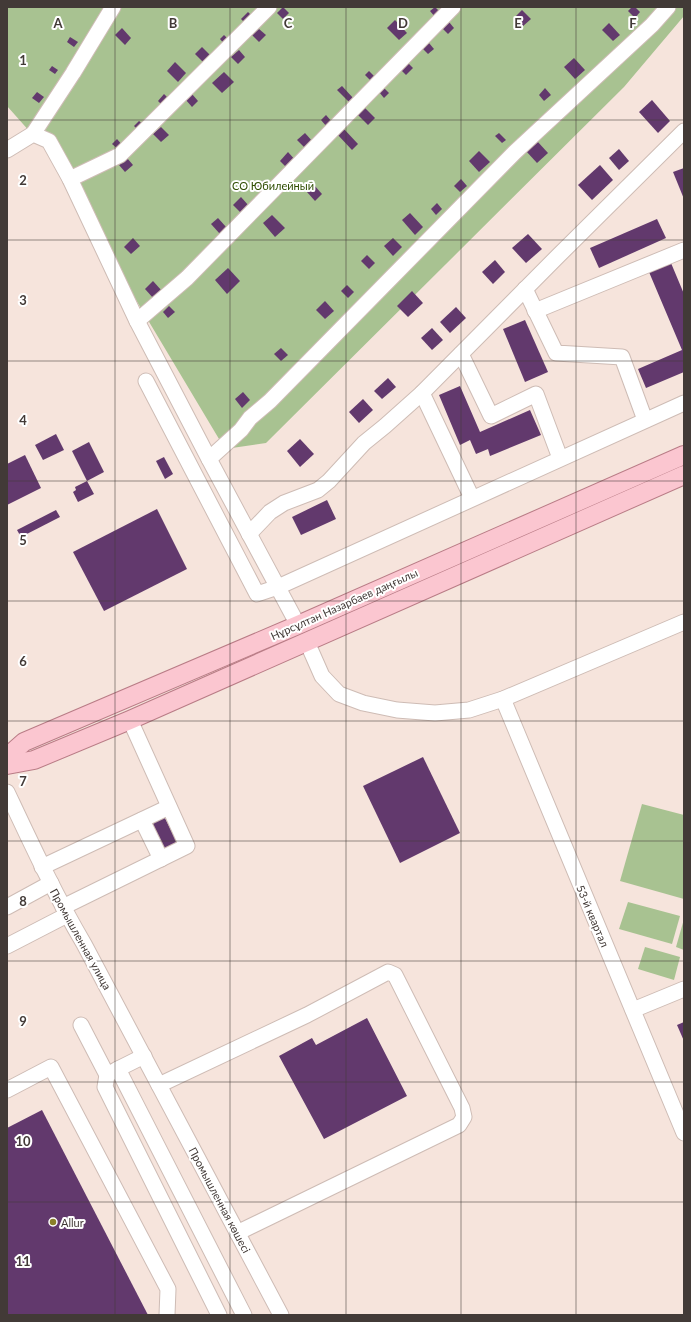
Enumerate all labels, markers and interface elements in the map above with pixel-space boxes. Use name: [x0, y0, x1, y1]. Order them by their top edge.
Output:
text: A: [52, 15, 63, 31]
text: B: [169, 15, 178, 31]
text: C: [284, 15, 293, 31]
text: D: [398, 15, 408, 31]
text: E: [514, 15, 522, 31]
text: F: [629, 15, 637, 31]
text: 1: [19, 52, 27, 68]
text: 2: [19, 172, 27, 188]
park label: СО Юбилейный: [232, 179, 314, 192]
text: 3: [19, 292, 27, 308]
text: 4: [19, 412, 27, 428]
text: 5: [19, 532, 27, 548]
street label: Нұрсұлтан Назарбаев даңғылы: [269, 566, 420, 642]
text: 6: [19, 653, 27, 669]
text: 7: [19, 773, 27, 789]
street label: 53-й квартал: [574, 883, 612, 949]
street label: Промышленная улица: [48, 886, 114, 992]
text: 8: [19, 893, 27, 909]
text: 9: [19, 1013, 27, 1029]
text: 10: [15, 1133, 31, 1149]
street label: Промышленная көшесі: [187, 1145, 254, 1255]
place label: Allur: [61, 1216, 84, 1229]
marker: Allur: [48, 1217, 58, 1227]
text: 11: [15, 1253, 31, 1269]

